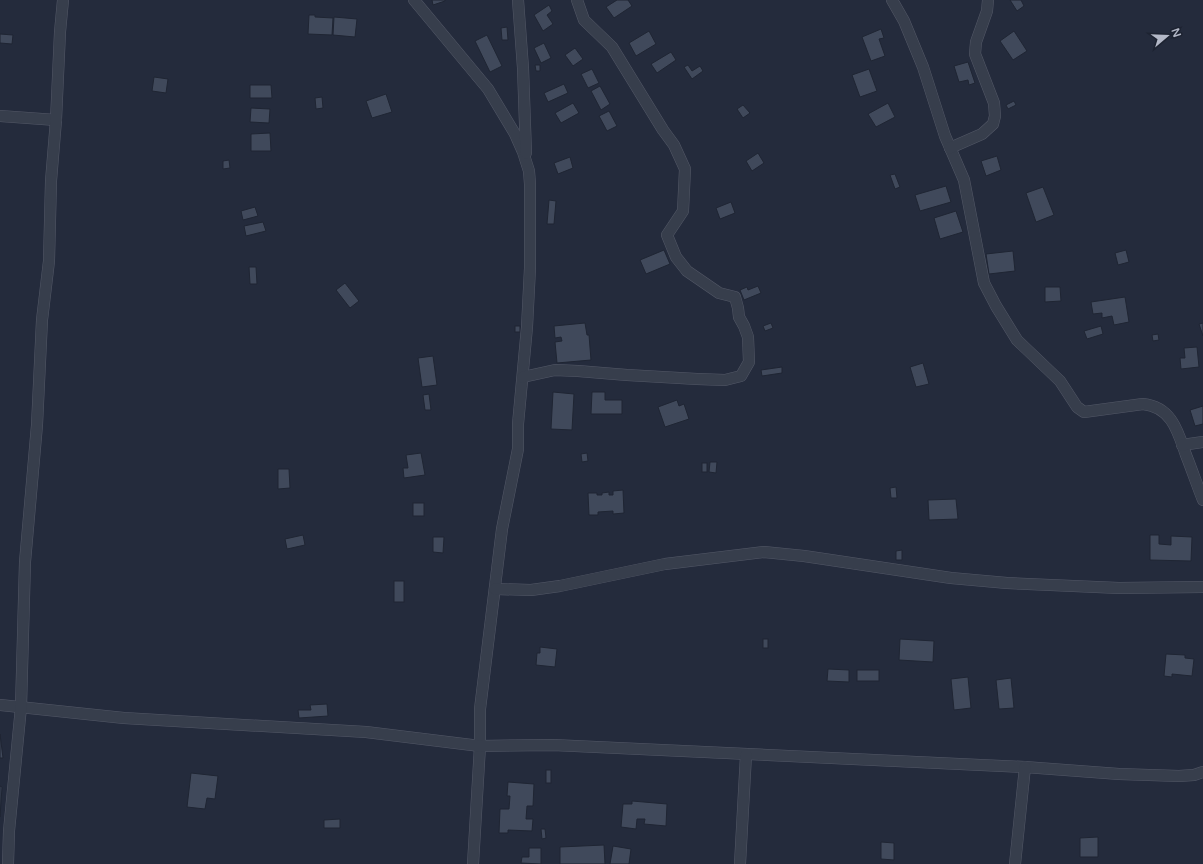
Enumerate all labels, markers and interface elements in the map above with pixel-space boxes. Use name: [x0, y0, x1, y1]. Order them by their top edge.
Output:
north arrow: [1147, 16, 1187, 56]
text: N: [1168, 27, 1184, 39]

